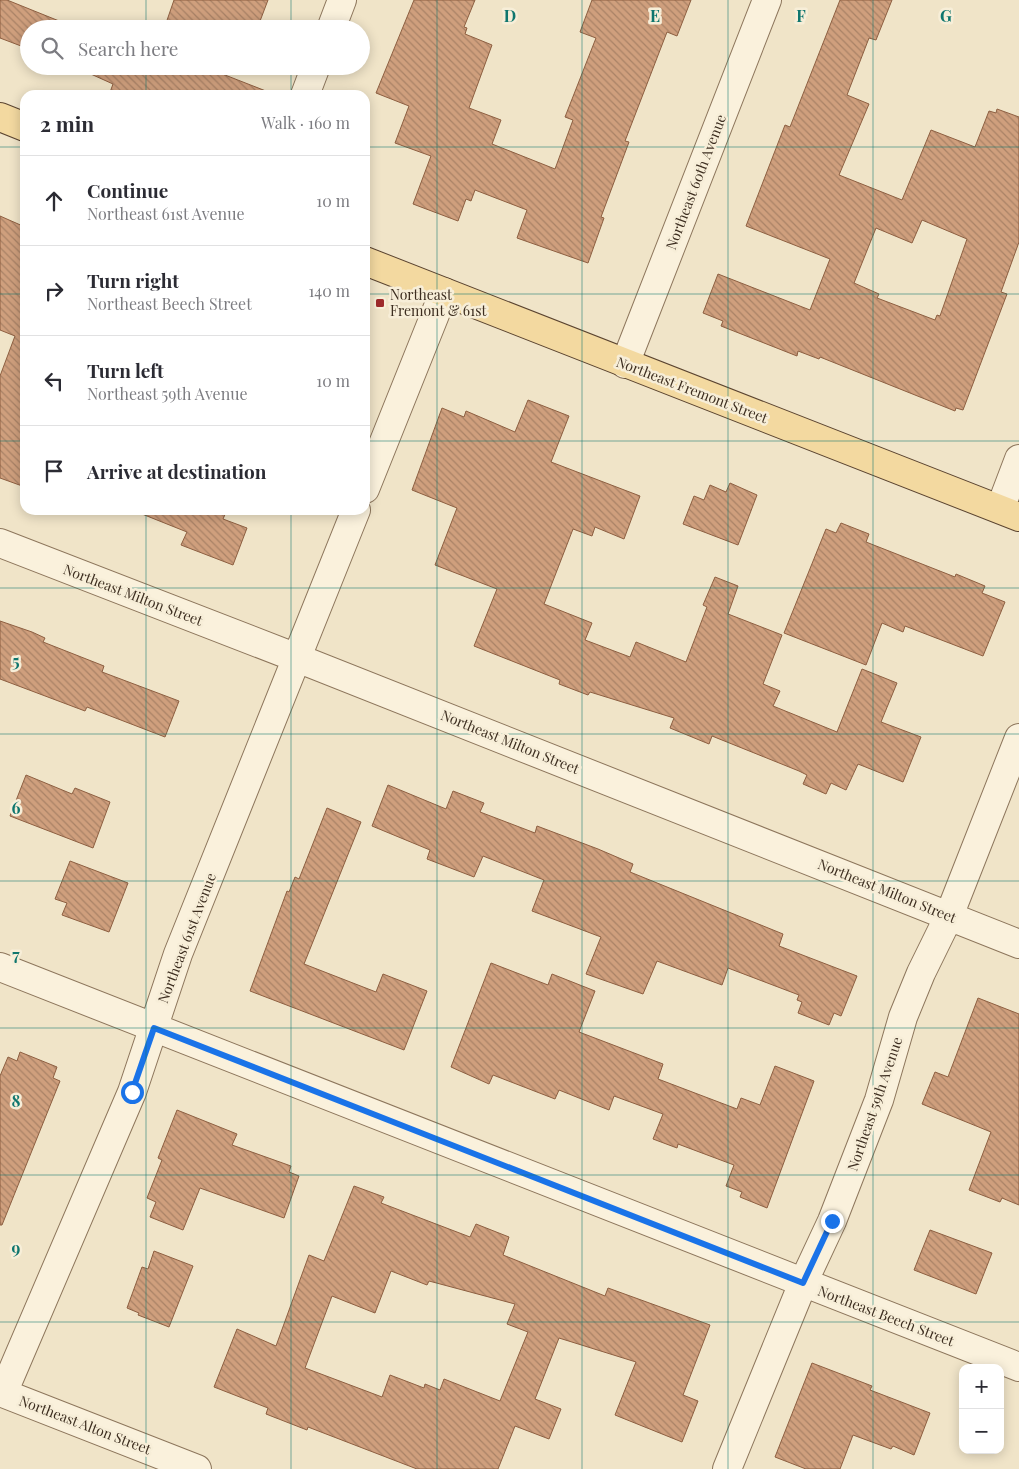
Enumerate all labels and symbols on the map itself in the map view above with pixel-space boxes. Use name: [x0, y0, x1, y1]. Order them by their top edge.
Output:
text: D: [504, 5, 516, 26]
text: E: [650, 5, 660, 26]
text: F: [796, 5, 806, 26]
text: G: [940, 5, 952, 26]
street label: Northeast 60th Avenue: [661, 112, 730, 252]
place label: Northeast Fremont & 61st: [390, 285, 488, 320]
marker: Northeast Fremont & 61st: [374, 297, 386, 309]
street label: Northeast Fremont Street: [614, 352, 771, 428]
street label: Northeast Milton Street: [61, 559, 206, 630]
text: 5: [12, 650, 20, 671]
street label: Northeast Milton Street: [438, 705, 583, 778]
text: 6: [12, 797, 21, 818]
street label: Northeast Milton Street: [815, 854, 960, 927]
street label: Northeast 61st Avenue: [153, 870, 220, 1006]
text: 7: [12, 944, 20, 965]
street label: Northeast 59th Avenue: [843, 1034, 906, 1173]
route start: [121, 1081, 144, 1104]
text: 8: [12, 1090, 21, 1111]
route end: [821, 1210, 844, 1233]
text: 9: [12, 1237, 21, 1258]
street label: Northeast Beech Street: [815, 1281, 958, 1351]
street label: Northeast Alton Street: [17, 1391, 155, 1459]

